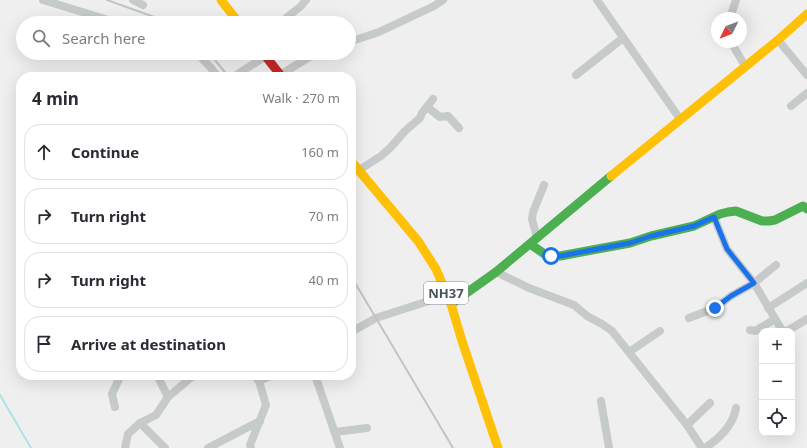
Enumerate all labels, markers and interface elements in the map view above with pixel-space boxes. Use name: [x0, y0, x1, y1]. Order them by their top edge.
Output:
north arrow: [711, 12, 747, 48]
search box: [16, 16, 356, 60]
icon: search: [30, 27, 52, 49]
text: Search here: [62, 28, 145, 48]
text: 4 min: [32, 87, 79, 110]
text: Walk · 270 m: [262, 89, 340, 107]
icon: ahead: [33, 141, 55, 163]
text: Continue: [71, 142, 139, 162]
text: 160 m: [301, 143, 339, 161]
icon: right: [33, 205, 55, 227]
text: Turn right: [71, 206, 146, 226]
text: 70 m: [309, 207, 339, 225]
route start: [542, 247, 560, 265]
icon: right: [33, 269, 55, 291]
text: Turn right: [71, 270, 146, 290]
text: 40 m: [309, 271, 339, 289]
road number: NH37: [424, 282, 468, 304]
route end: [706, 299, 724, 317]
map controls: [759, 328, 795, 436]
button: +: [759, 328, 795, 364]
icon: arrive: [33, 333, 55, 355]
text: Arrive at destination: [71, 334, 226, 354]
button: −: [759, 364, 795, 400]
button: locate: [759, 400, 795, 436]

